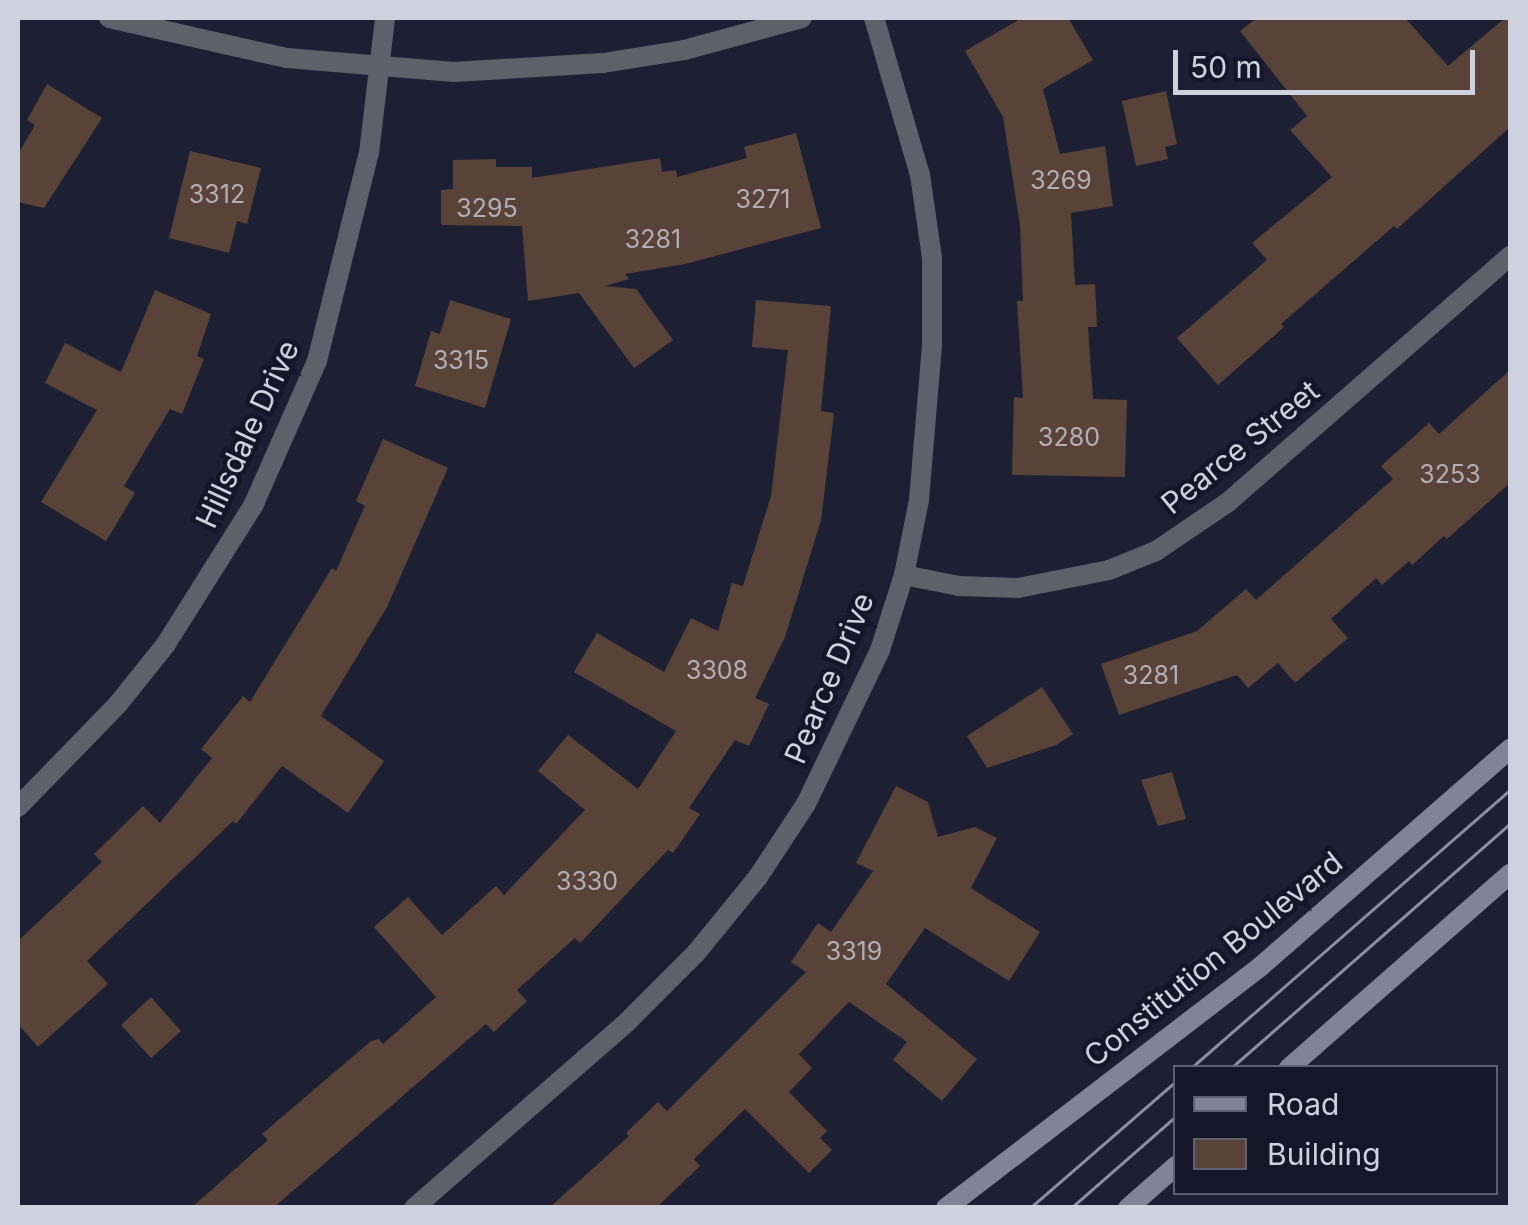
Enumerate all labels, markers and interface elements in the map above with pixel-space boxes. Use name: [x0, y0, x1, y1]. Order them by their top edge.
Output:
scale bar: [1178, 30, 1480, 92]
text: 50 m: [1190, 49, 1262, 85]
house number: 3269: [1030, 165, 1092, 195]
house number: 3312: [189, 179, 245, 209]
house number: 3271: [735, 184, 791, 214]
house number: 3295: [456, 193, 518, 223]
house number: 3281: [625, 224, 681, 254]
street label: Hillsdale Drive: [188, 335, 306, 533]
house number: 3315: [433, 345, 489, 375]
street label: Pearce Street: [1154, 373, 1326, 521]
house number: 3280: [1038, 422, 1100, 452]
house number: 3253: [1419, 459, 1481, 489]
street label: Pearce Drive: [777, 587, 881, 769]
house number: 3308: [686, 655, 748, 685]
house number: 3281: [1123, 660, 1179, 690]
street label: Constitution Boulevard: [1077, 844, 1349, 1074]
house number: 3330: [556, 866, 618, 896]
house number: 3319: [826, 936, 882, 966]
legend: [1173, 1065, 1498, 1195]
text: Road: [1267, 1086, 1339, 1122]
text: Building: [1267, 1136, 1381, 1172]

